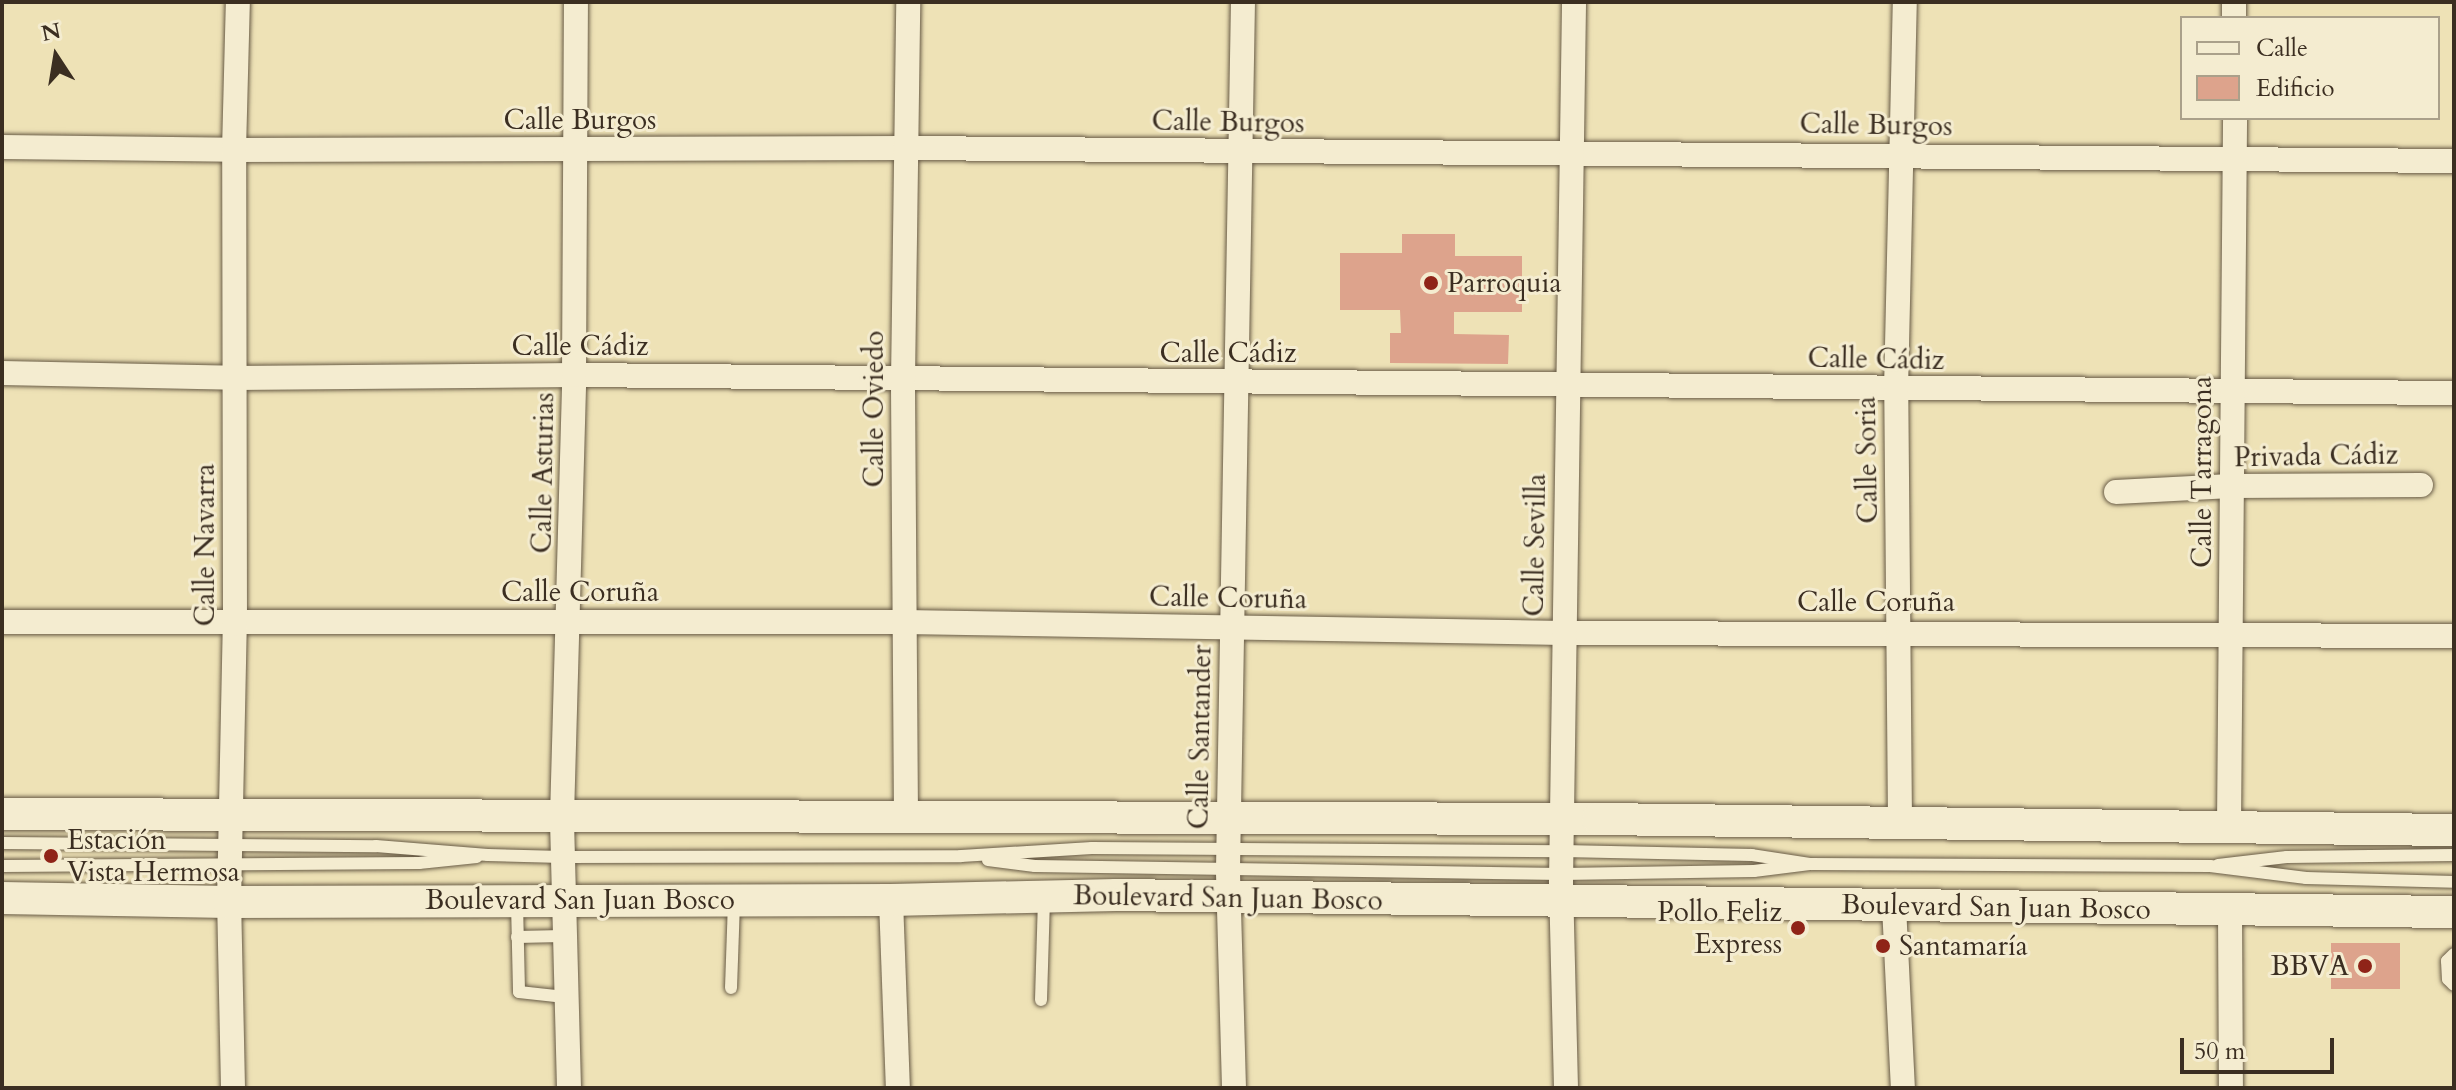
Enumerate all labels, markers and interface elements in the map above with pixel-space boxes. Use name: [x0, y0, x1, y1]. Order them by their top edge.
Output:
north arrow: [16, 16, 96, 96]
text: N: [39, 16, 63, 49]
legend: [2180, 16, 2440, 120]
text: Calle: [2256, 32, 2308, 65]
text: Edificio: [2256, 72, 2335, 105]
street label: Calle Burgos: [504, 103, 656, 137]
street label: Calle Burgos: [1151, 104, 1305, 140]
street label: Calle Burgos: [1799, 107, 1953, 143]
place label: Parroquia: [1447, 266, 1562, 300]
marker: Parroquia: [1422, 274, 1440, 292]
street label: Calle Cádiz: [512, 329, 648, 363]
street label: Calle Oviedo: [857, 331, 891, 487]
street label: Calle Cádiz: [1160, 336, 1296, 370]
street label: Calle Cádiz: [1807, 341, 1945, 377]
street label: Calle Tarragona: [2185, 376, 2219, 568]
street label: Calle Asturias: [525, 392, 561, 554]
street label: Calle Soria: [1849, 396, 1885, 524]
street label: Privada Cádiz: [2234, 438, 2398, 474]
street label: Calle Navarra: [188, 464, 222, 626]
street label: Calle Sevilla: [1517, 473, 1553, 617]
street label: Calle Coruña: [501, 575, 659, 609]
street label: Calle Coruña: [1149, 580, 1307, 616]
street label: Calle Coruña: [1797, 585, 1955, 619]
street label: Calle Santander: [1182, 644, 1218, 830]
place label: Estación Vista Hermosa: [67, 823, 240, 889]
marker: Estación Vista Hermosa: [42, 847, 60, 865]
street label: Boulevard San Juan Bosco: [1073, 879, 1383, 917]
street label: Boulevard San Juan Bosco: [425, 883, 735, 917]
street label: Boulevard San Juan Bosco: [1841, 888, 2151, 926]
place label: Pollo Feliz Express: [1657, 895, 1782, 961]
marker: Pollo Feliz Express: [1789, 919, 1807, 937]
place label: Santamaría: [1899, 929, 2028, 963]
marker: Santamaría: [1874, 937, 1892, 955]
place label: BBVA: [2270, 949, 2349, 983]
marker: BBVA: [2356, 957, 2374, 975]
scale bar: [2184, 1022, 2338, 1072]
text: 50 m: [2194, 1035, 2245, 1068]

